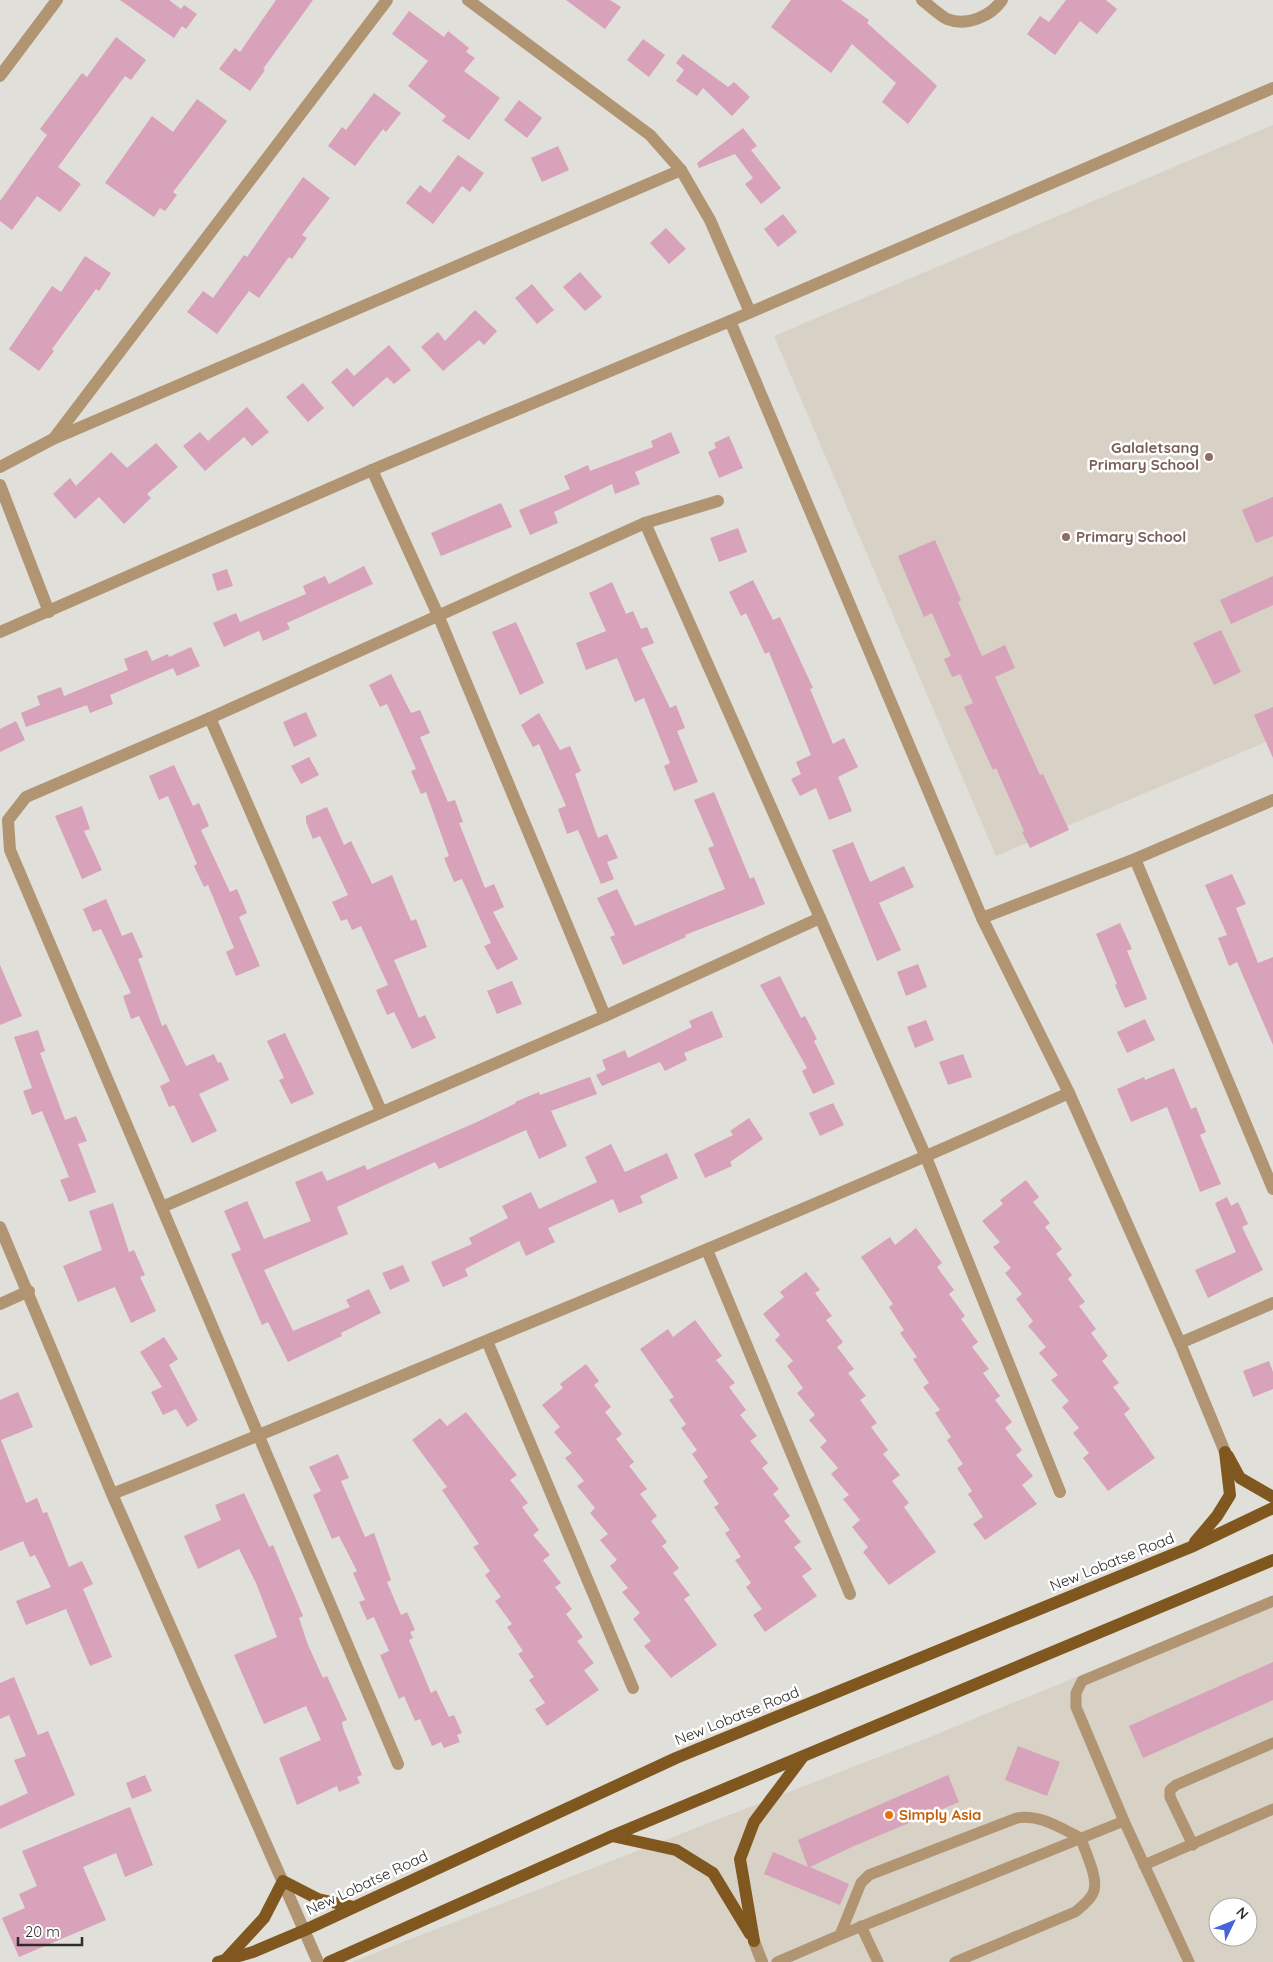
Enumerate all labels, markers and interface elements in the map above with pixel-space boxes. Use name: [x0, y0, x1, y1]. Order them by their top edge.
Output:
place label: Galaletsang Primary School: [1089, 438, 1199, 474]
marker: Galaletsang Primary School: [1203, 451, 1215, 463]
place label: Primary School: [1076, 527, 1186, 546]
marker: Primary School: [1060, 531, 1072, 543]
street label: New Lobatse Road: [1047, 1528, 1177, 1595]
street label: New Lobatse Road: [672, 1682, 802, 1749]
place label: Simply Asia: [899, 1805, 981, 1824]
marker: Simply Asia: [883, 1809, 895, 1821]
street label: New Lobatse Road: [303, 1846, 431, 1919]
north arrow: [1208, 1897, 1258, 1947]
text: N: [1232, 1903, 1253, 1923]
scale bar: [18, 1914, 81, 1946]
text: 20 m: [25, 1922, 60, 1941]

